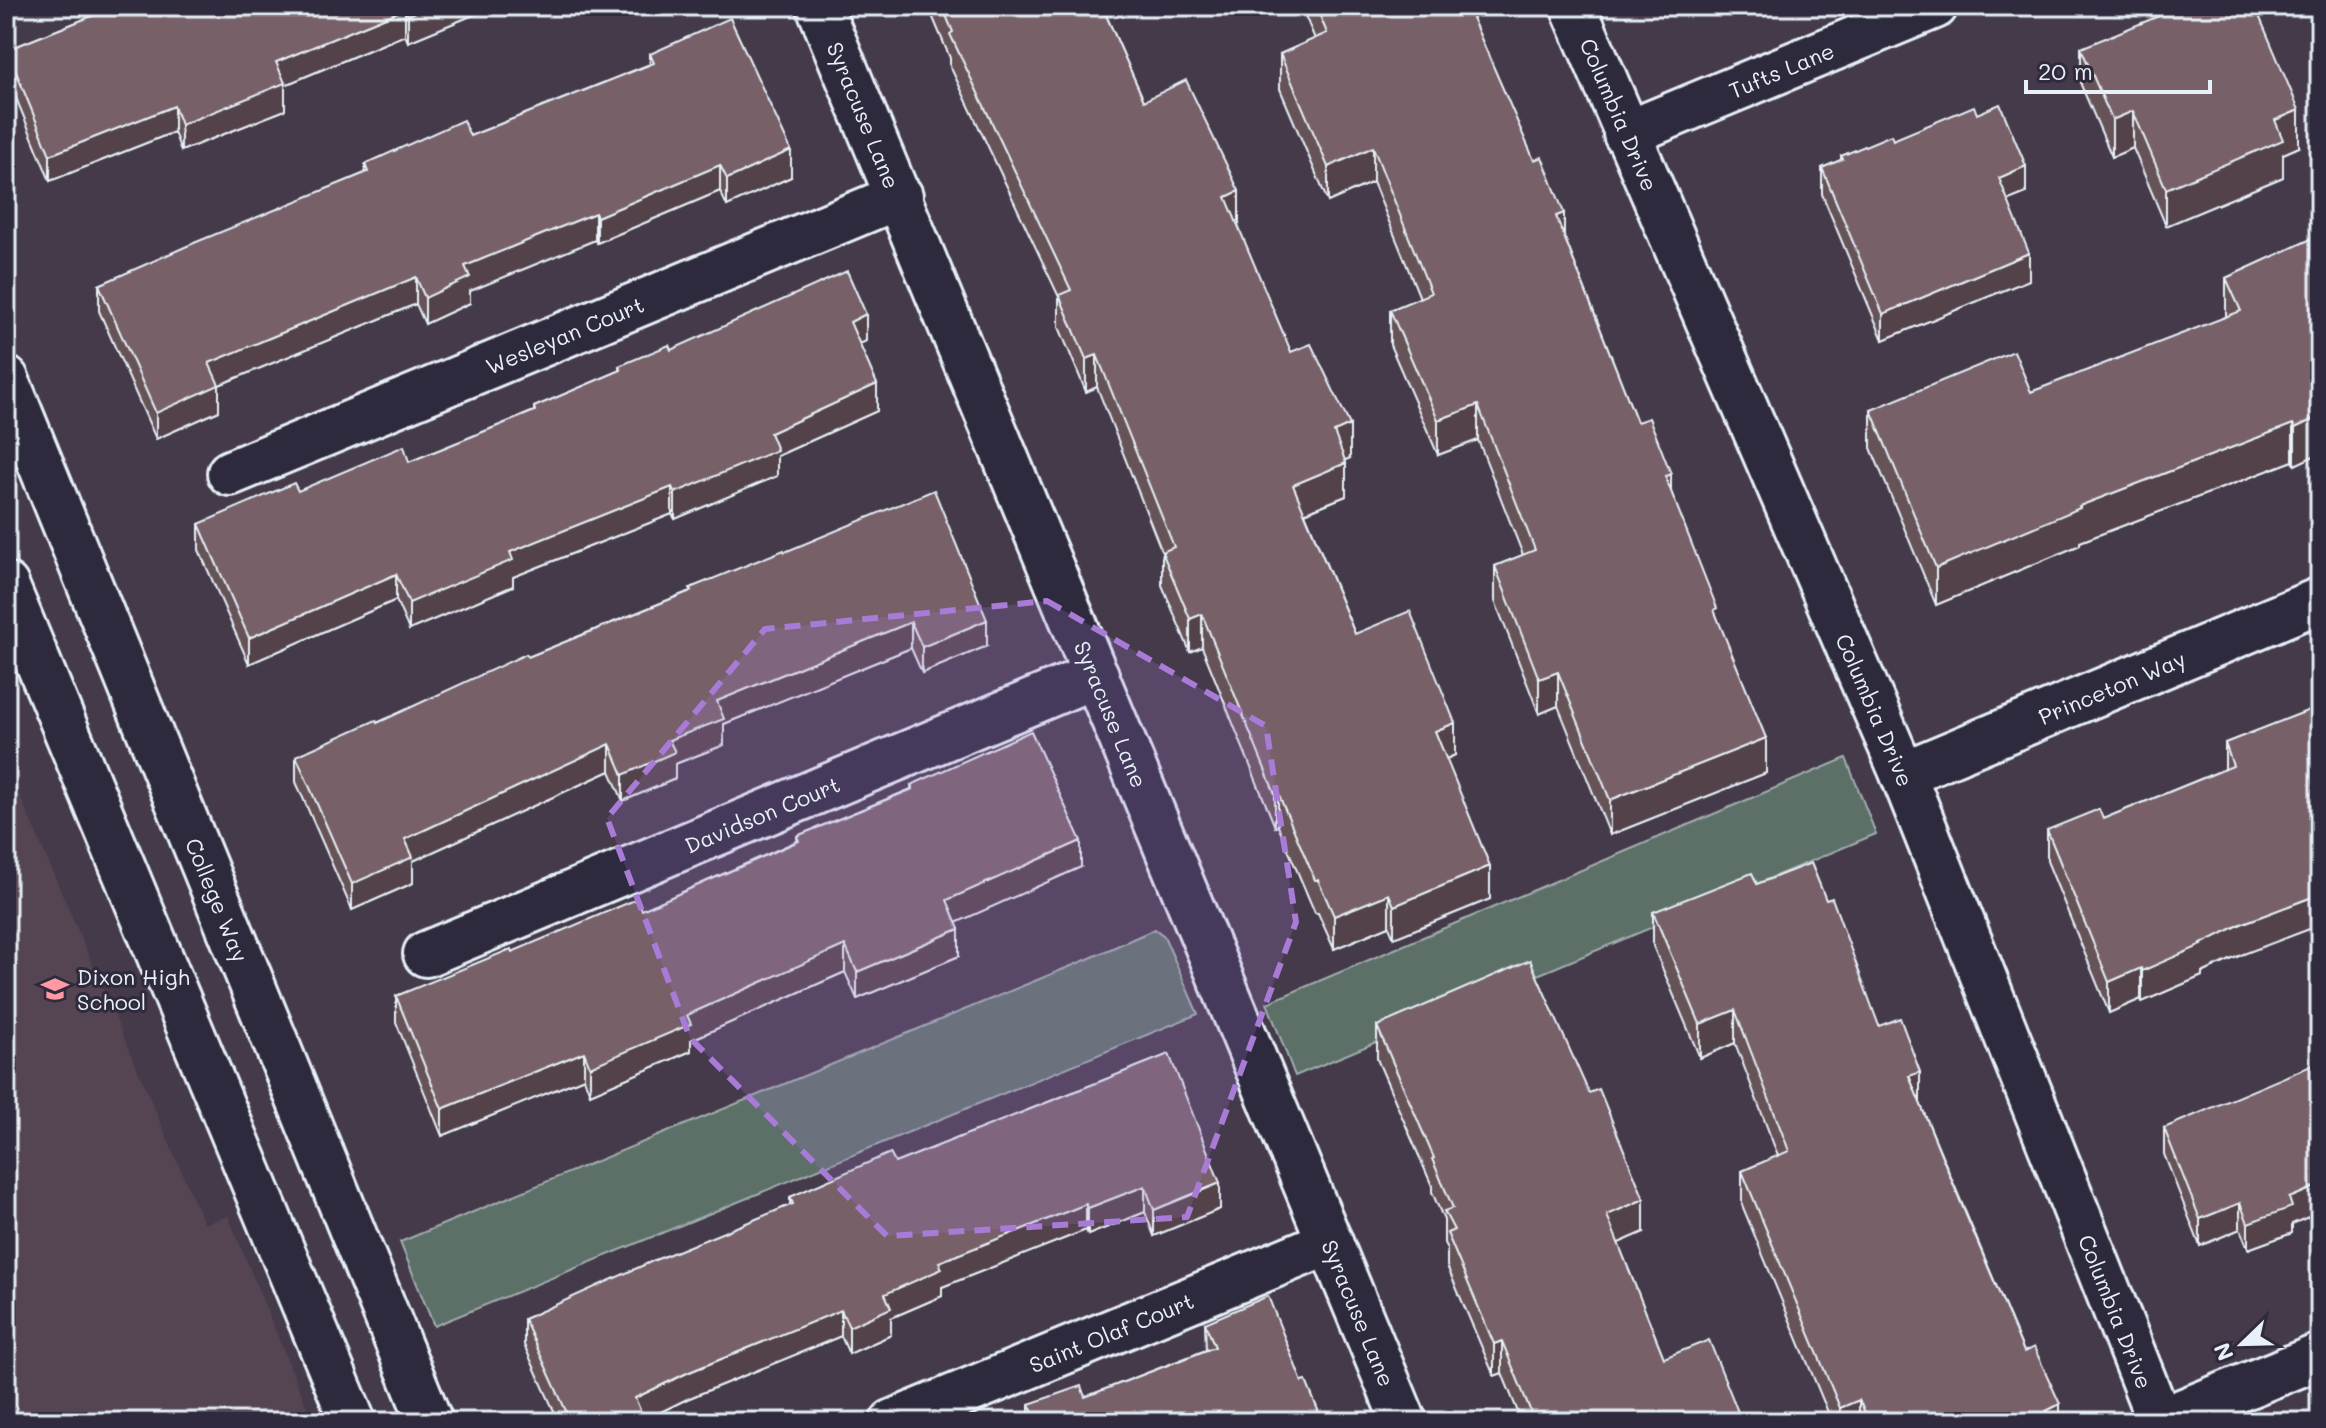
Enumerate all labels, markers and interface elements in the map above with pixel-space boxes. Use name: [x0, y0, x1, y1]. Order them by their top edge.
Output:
street label: Columbia Drive: [1574, 34, 1665, 195]
street label: Tufts Lane: [1724, 35, 1838, 104]
street label: Syracuse Lane: [821, 37, 907, 193]
scale bar: [2026, 44, 2210, 94]
text: 20 m: [2038, 55, 2093, 86]
street label: Wesleyan Court: [481, 289, 648, 380]
street label: Columbia Drive: [1830, 629, 1921, 790]
street label: Syracuse Lane: [1068, 636, 1155, 792]
street label: Princeton Way: [2034, 643, 2189, 730]
street label: Davidson Court: [680, 769, 844, 859]
street label: College Way: [179, 833, 256, 966]
place label: Dixon High School: [77, 962, 190, 1016]
school or university icon: Dixon High School: [40, 974, 70, 1004]
street label: Columbia Drive: [2072, 1230, 2160, 1393]
street label: Syracuse Lane: [1316, 1235, 1402, 1391]
street label: Saint Olaf Court: [1024, 1285, 1198, 1379]
north arrow: [2202, 1304, 2282, 1384]
text: N: [2207, 1339, 2240, 1365]

